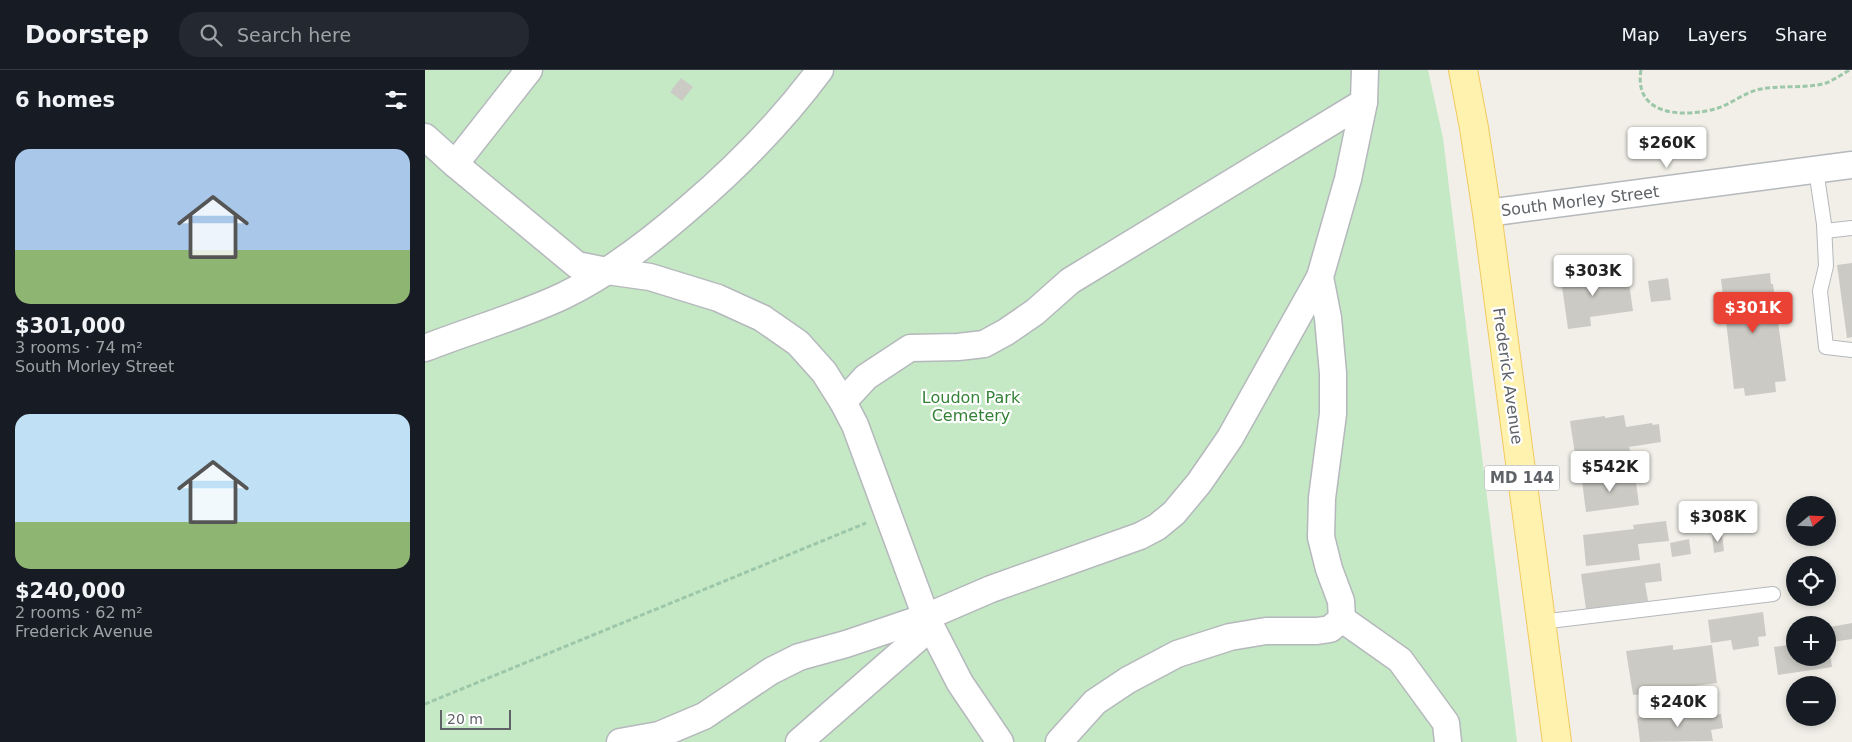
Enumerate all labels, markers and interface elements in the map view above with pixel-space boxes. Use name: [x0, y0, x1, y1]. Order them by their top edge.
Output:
search box: [179, 12, 529, 57]
text: Doorstep: [25, 21, 149, 49]
icon: search: [197, 21, 225, 49]
text: Search here: [237, 24, 351, 46]
text: Map: [1621, 24, 1659, 45]
text: Layers: [1687, 24, 1747, 45]
text: Share: [1775, 24, 1827, 45]
icon: filters: [382, 86, 410, 114]
text: 6 homes: [15, 88, 115, 112]
pin: $260K: [1632, 126, 1702, 169]
text: $260K: [1639, 133, 1695, 152]
icon: home: [168, 182, 258, 272]
street label: South Morley Street: [1500, 182, 1660, 220]
pin: $303K: [1558, 254, 1628, 297]
text: $303K: [1565, 261, 1621, 280]
pin: $301K: [1718, 292, 1788, 334]
text: $301K: [1725, 298, 1781, 317]
street label: Frederick Avenue: [1489, 306, 1527, 446]
text: $301,000: [15, 314, 125, 338]
text: 3 rooms · 74 m²: [15, 338, 143, 357]
text: South Morley Street: [15, 357, 174, 376]
park label: Loudon Park Cemetery: [922, 388, 1021, 425]
icon: home: [168, 447, 258, 537]
pin: $542K: [1575, 450, 1645, 493]
text: $542K: [1582, 457, 1638, 476]
road number: MD 144: [1485, 466, 1559, 490]
north arrow: [1786, 496, 1836, 546]
map controls: [1786, 496, 1836, 726]
pin: $308K: [1683, 500, 1753, 543]
text: $308K: [1690, 507, 1746, 526]
button: locate: [1786, 556, 1836, 606]
text: $240,000: [15, 579, 125, 603]
text: 2 rooms · 62 m²: [15, 603, 143, 622]
button: +: [1786, 616, 1836, 666]
text: Frederick Avenue: [15, 622, 153, 641]
button: −: [1786, 676, 1836, 726]
pin: $240K: [1643, 686, 1713, 728]
text: $240K: [1650, 692, 1706, 711]
scale bar: [440, 707, 511, 730]
text: 20 m: [447, 711, 483, 727]

